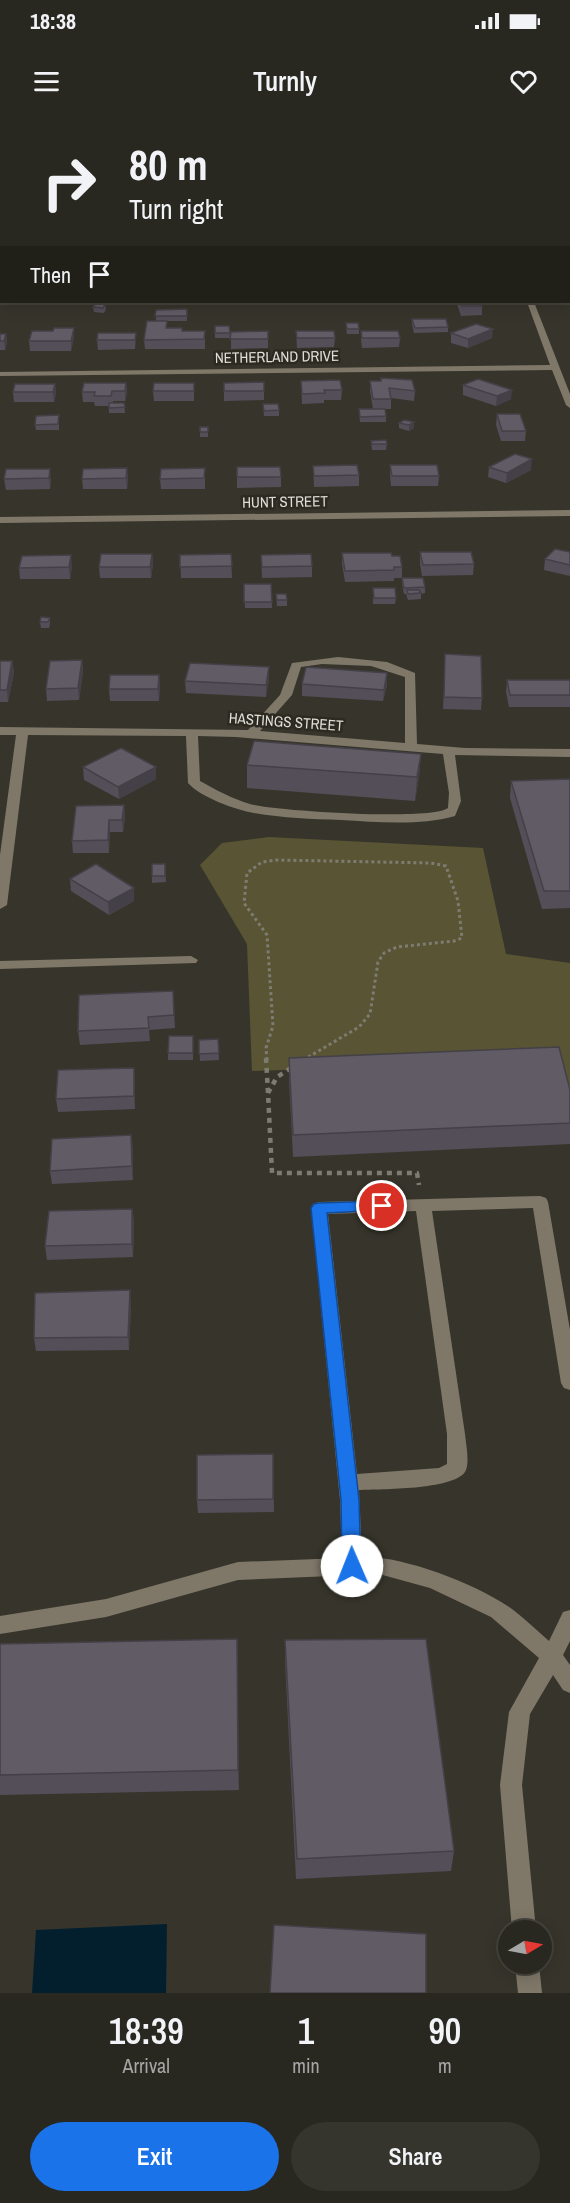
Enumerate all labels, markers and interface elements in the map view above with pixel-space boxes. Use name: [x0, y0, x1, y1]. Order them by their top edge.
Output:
text: 18:38: [30, 6, 76, 36]
text: Turnly: [253, 63, 317, 99]
icon: menu: [30, 65, 63, 98]
icon: heart: [507, 65, 540, 98]
text: 80 m: [129, 137, 208, 193]
icon: right: [30, 144, 108, 222]
text: Turn right: [129, 191, 223, 227]
icon: arrive: [83, 258, 116, 291]
text: Then: [30, 260, 71, 290]
street label: NETHERLAND DRIVE: [215, 345, 339, 368]
street label: HUNT STREET: [242, 490, 329, 513]
street label: HASTINGS STREET: [228, 707, 345, 736]
pin: [356, 1180, 407, 1231]
icon: arrive: [365, 1189, 398, 1222]
position arrow: [320, 1534, 384, 1598]
north arrow: [498, 1920, 552, 1974]
map controls: [498, 1920, 552, 1974]
text: 18:39: [109, 2007, 184, 2055]
text: 1: [298, 2007, 314, 2055]
text: 90: [428, 2007, 461, 2055]
text: Arrival: [122, 2052, 170, 2079]
text: min: [292, 2052, 320, 2079]
text: m: [438, 2052, 452, 2079]
button: Exit: [30, 2122, 279, 2191]
button: Share: [291, 2122, 540, 2191]

